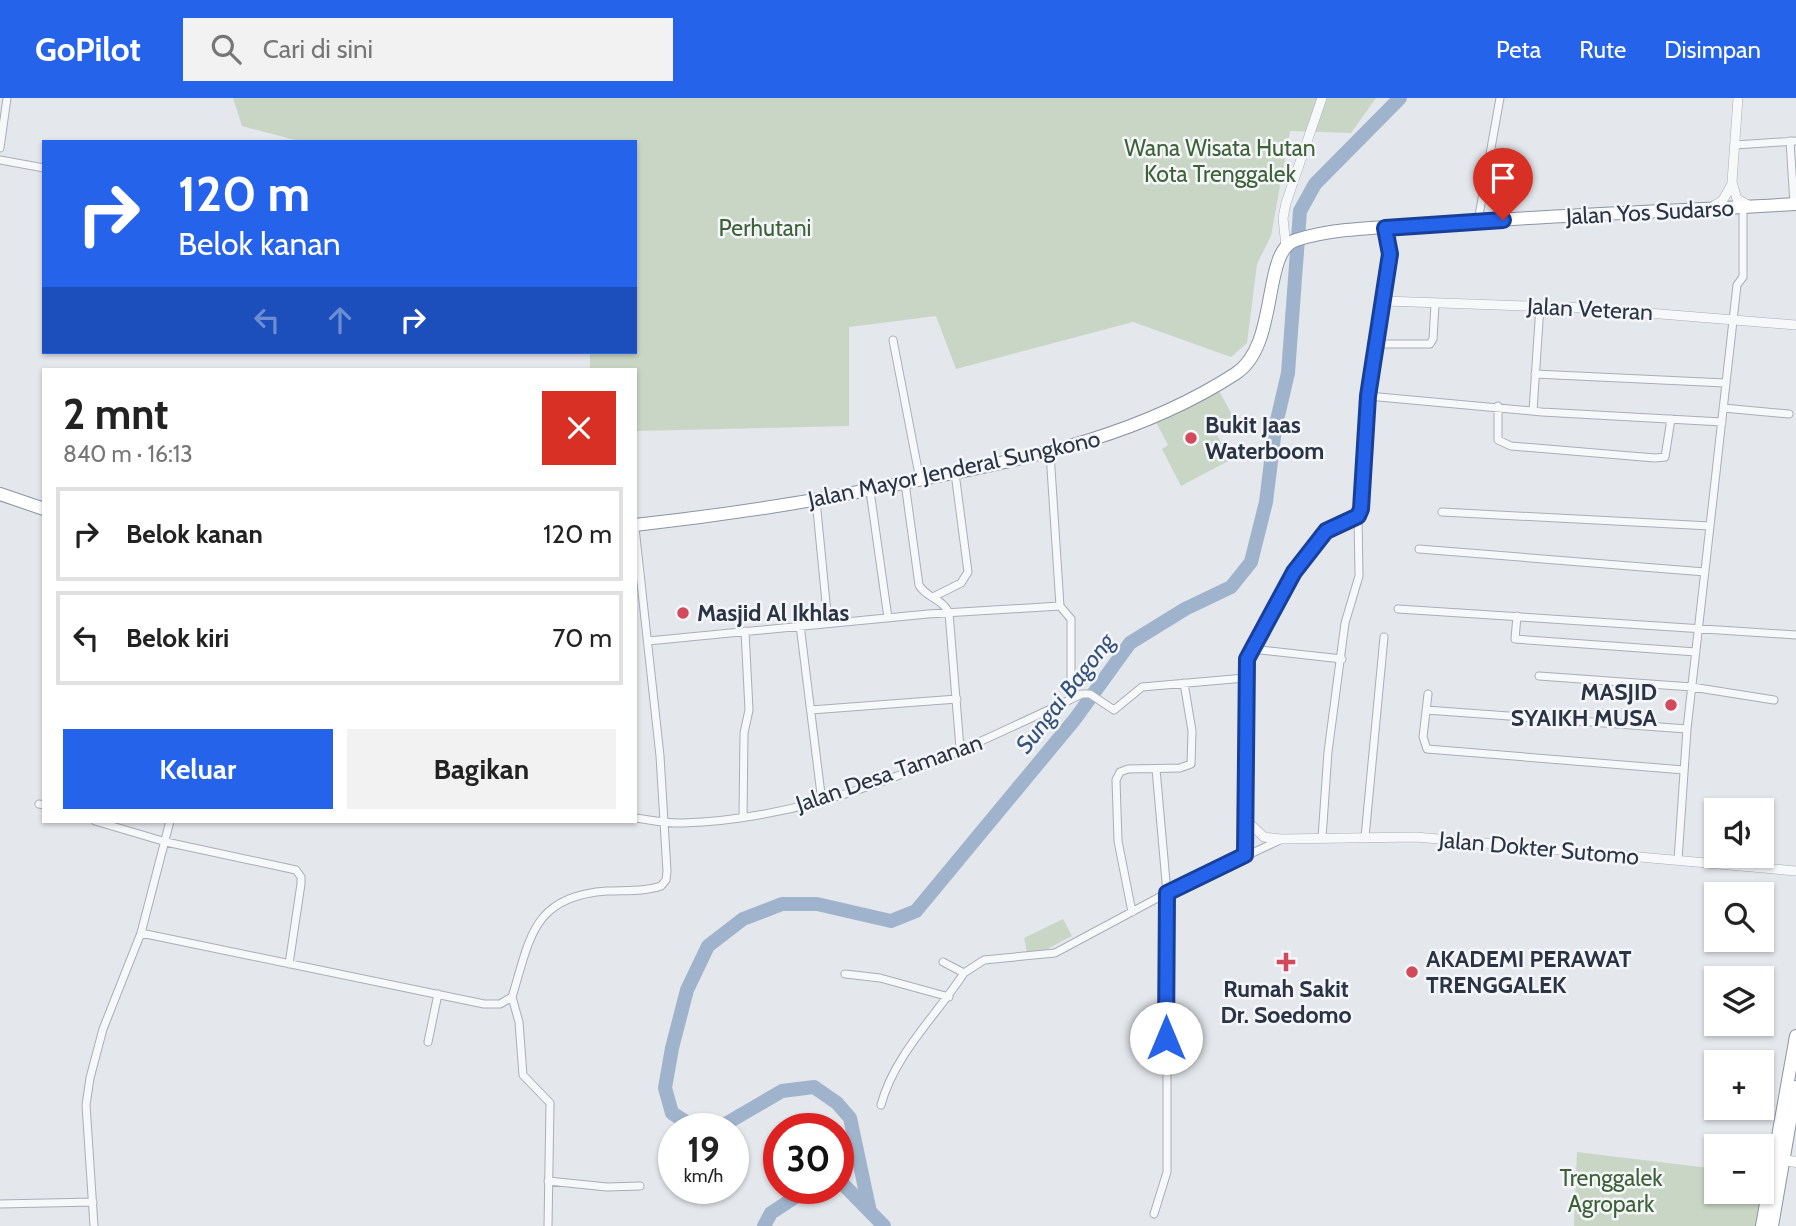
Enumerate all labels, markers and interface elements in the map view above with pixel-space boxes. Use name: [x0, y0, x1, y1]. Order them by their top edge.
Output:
search box: [183, 18, 673, 81]
text: GoPilot: [35, 29, 141, 69]
icon: search: [207, 30, 245, 68]
text: Cari di sini: [263, 33, 373, 65]
text: Peta: [1496, 35, 1541, 64]
text: Rute: [1579, 35, 1626, 64]
text: Disimpan: [1664, 35, 1761, 64]
park label: Wana Wisata Hutan Kota Trenggalek: [1124, 134, 1316, 188]
pin: [1473, 148, 1533, 220]
icon: arrive: [1484, 159, 1522, 197]
text: 120 m: [178, 164, 310, 223]
icon: right: [63, 168, 154, 259]
street label: Jalan Yos Sudarso: [1564, 194, 1735, 230]
park label: Perhutani: [719, 214, 811, 242]
text: Belok kanan: [178, 224, 341, 263]
street label: Jalan Veteran: [1525, 292, 1654, 326]
icon: left: [248, 301, 286, 339]
icon: ahead: [321, 301, 359, 339]
icon: right: [394, 301, 432, 339]
text: 2 mnt: [63, 388, 169, 440]
button: close: [542, 391, 616, 465]
place label: Bukit Jaas Waterboom: [1205, 411, 1324, 465]
street label: Jalan Mayor Jenderal Sungkono: [804, 424, 1103, 514]
marker: Bukit Jaas Waterboom: [1183, 430, 1199, 446]
text: 840 m · 16:13: [63, 440, 193, 468]
icon: right: [67, 515, 105, 553]
text: Belok kanan: [126, 518, 263, 550]
text: 120 m: [543, 518, 612, 550]
place label: Masjid Al Ikhlas: [697, 599, 850, 627]
marker: Masjid Al Ikhlas: [675, 605, 691, 621]
icon: left: [67, 619, 105, 657]
text: Belok kiri: [126, 622, 229, 654]
text: 70 m: [552, 622, 612, 654]
water label: Sungai Bagong: [1009, 626, 1121, 759]
place label: MASJID SYAIKH MUSA: [1511, 678, 1658, 732]
marker: MASJID SYAIKH MUSA: [1663, 697, 1679, 713]
street label: Jalan Desa Tamanan: [791, 728, 986, 818]
button: Keluar: [63, 729, 333, 809]
button: Bagikan: [347, 729, 616, 809]
map controls: [1704, 798, 1774, 1204]
button: sound: [1704, 798, 1774, 868]
street label: Jalan Dokter Sutomo: [1437, 825, 1640, 871]
button: search: [1704, 882, 1774, 952]
place label: AKADEMI PERAWAT TRENGGALEK: [1426, 945, 1632, 999]
marker: Rumah Sakit Dr. Soedomo: [1276, 952, 1296, 972]
marker: AKADEMI PERAWAT TRENGGALEK: [1404, 964, 1420, 980]
button: layers: [1704, 966, 1774, 1036]
place label: Rumah Sakit Dr. Soedomo: [1220, 975, 1352, 1029]
position arrow: [1129, 1001, 1203, 1075]
button: +: [1704, 1050, 1774, 1120]
speed limit sign: 30: [763, 1113, 854, 1204]
text: 19: [687, 1128, 720, 1171]
button: −: [1704, 1134, 1774, 1204]
park label: Trenggalek Agropark: [1559, 1164, 1663, 1218]
text: km/h: [684, 1165, 723, 1187]

